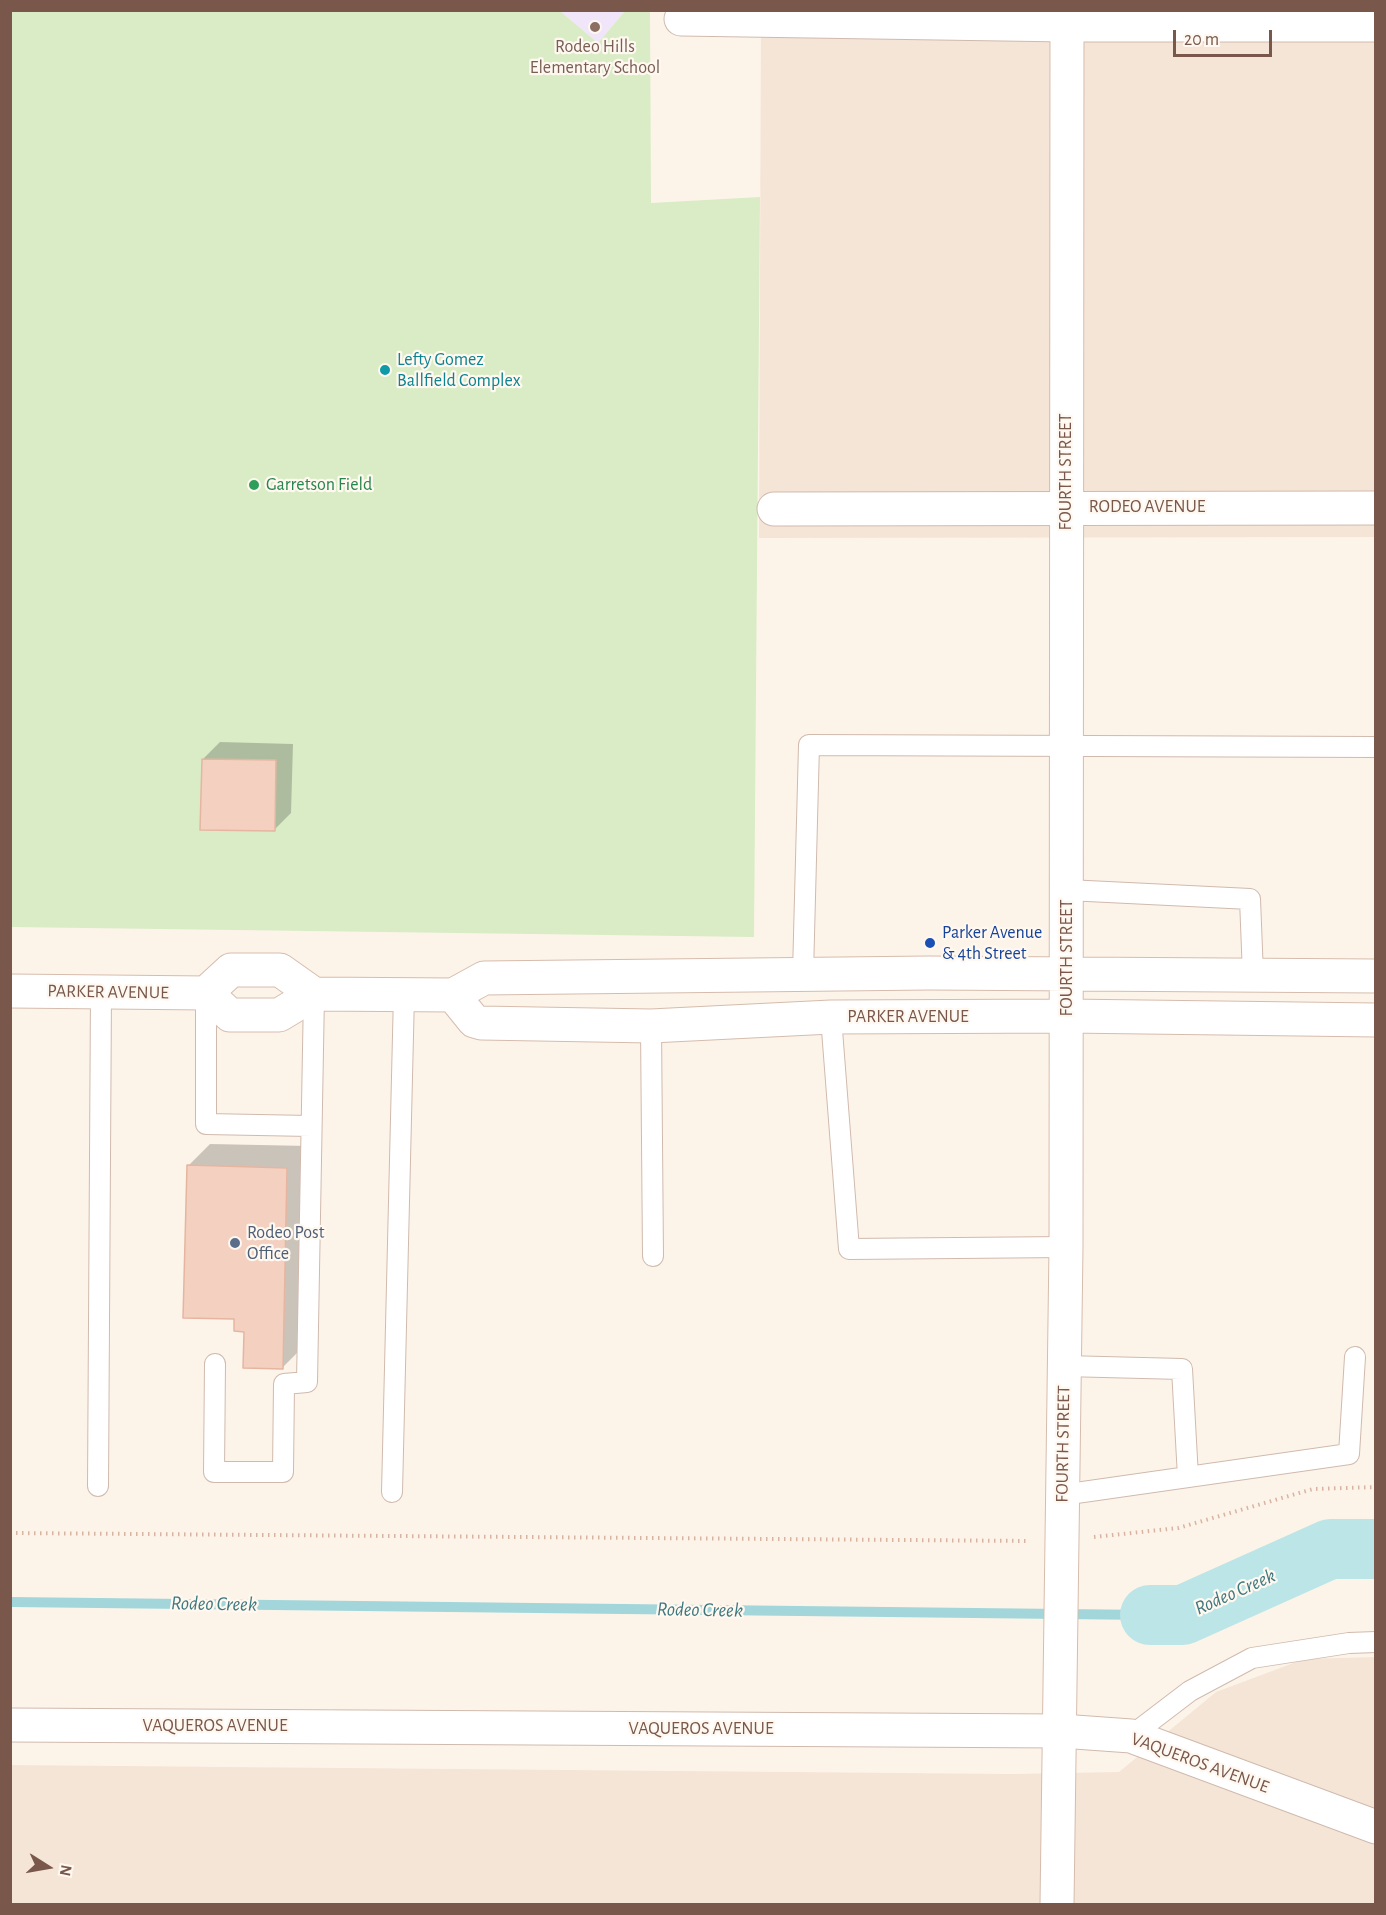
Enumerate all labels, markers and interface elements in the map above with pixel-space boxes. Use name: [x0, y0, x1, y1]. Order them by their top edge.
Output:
scale bar: [1176, 18, 1275, 56]
marker: Rodeo Hills Elementary School: [588, 20, 602, 34]
text: 20 m: [1184, 31, 1219, 49]
place label: Rodeo Hills Elementary School: [530, 36, 660, 78]
place label: Lefty Gomez Ballfield Complex: [397, 349, 521, 392]
marker: Lefty Gomez Ballfield Complex: [378, 363, 392, 377]
street label: FOURTH STREET: [1055, 413, 1077, 531]
place label: Garretson Field: [266, 474, 372, 496]
marker: Garretson Field: [247, 478, 261, 492]
street label: RODEO AVENUE: [1089, 496, 1205, 518]
street label: FOURTH STREET: [1056, 899, 1078, 1017]
place label: Parker Avenue & 4th Street: [942, 922, 1042, 964]
marker: Parker Avenue & 4th Street: [923, 936, 937, 950]
street label: PARKER AVENUE: [47, 980, 169, 1004]
street label: PARKER AVENUE: [847, 1006, 969, 1028]
place label: Rodeo Post Office: [247, 1222, 324, 1264]
marker: Rodeo Post Office: [228, 1236, 242, 1250]
street label: FOURTH STREET: [1051, 1385, 1075, 1503]
water label: Rodeo Creek: [1191, 1564, 1279, 1620]
water label: Rodeo Creek: [171, 1591, 257, 1617]
water label: Rodeo Creek: [657, 1597, 743, 1623]
street label: VAQUEROS AVENUE: [142, 1715, 288, 1737]
street label: VAQUEROS AVENUE: [628, 1718, 774, 1740]
street label: VAQUEROS AVENUE: [1128, 1728, 1272, 1798]
north arrow: [18, 1837, 78, 1897]
text: N: [57, 1863, 75, 1877]

